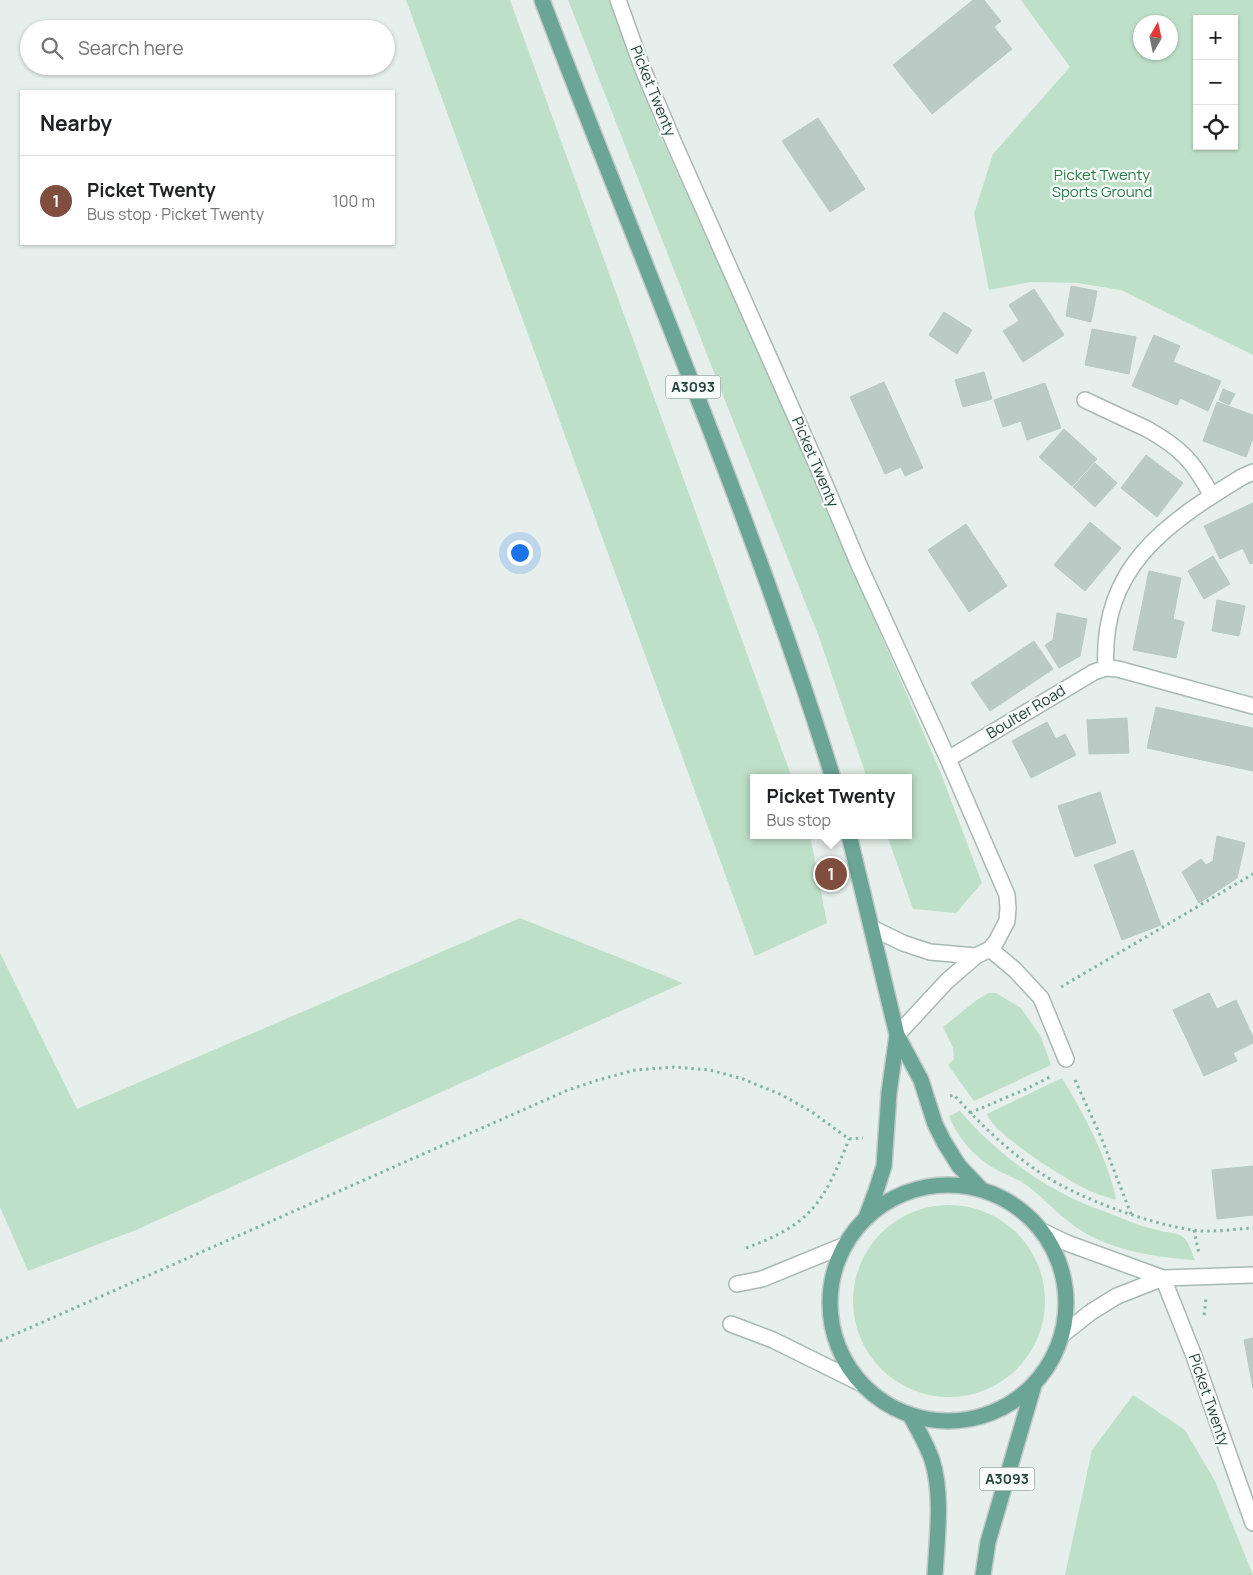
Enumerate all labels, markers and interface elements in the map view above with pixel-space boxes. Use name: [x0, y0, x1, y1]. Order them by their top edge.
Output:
north arrow: [1133, 15, 1178, 60]
map controls: [1193, 15, 1238, 150]
button: +: [1193, 15, 1238, 60]
search box: [20, 20, 395, 75]
icon: search: [38, 34, 66, 62]
text: Search here: [78, 35, 184, 61]
street label: Picket Twenty: [626, 42, 681, 139]
button: −: [1193, 60, 1238, 105]
button: locate: [1193, 105, 1238, 150]
text: Nearby: [40, 109, 112, 137]
park label: Picket Twenty Sports Ground: [1052, 164, 1152, 202]
text: Picket Twenty: [87, 177, 216, 203]
text: 1: [52, 190, 60, 212]
text: 100 m: [332, 190, 375, 212]
text: Bus stop · Picket Twenty: [87, 203, 264, 225]
road number: A3093: [666, 376, 720, 398]
street label: Picket Twenty: [787, 413, 844, 510]
your location: [507, 540, 533, 566]
street label: Boulter Road: [982, 680, 1069, 743]
popup: [750, 774, 912, 839]
text: Picket Twenty: [767, 783, 895, 809]
text: Bus stop: [767, 809, 831, 831]
pin: 1: [815, 855, 847, 893]
street label: Picket Twenty: [1184, 1351, 1235, 1449]
road number: A3093: [980, 1468, 1034, 1490]

